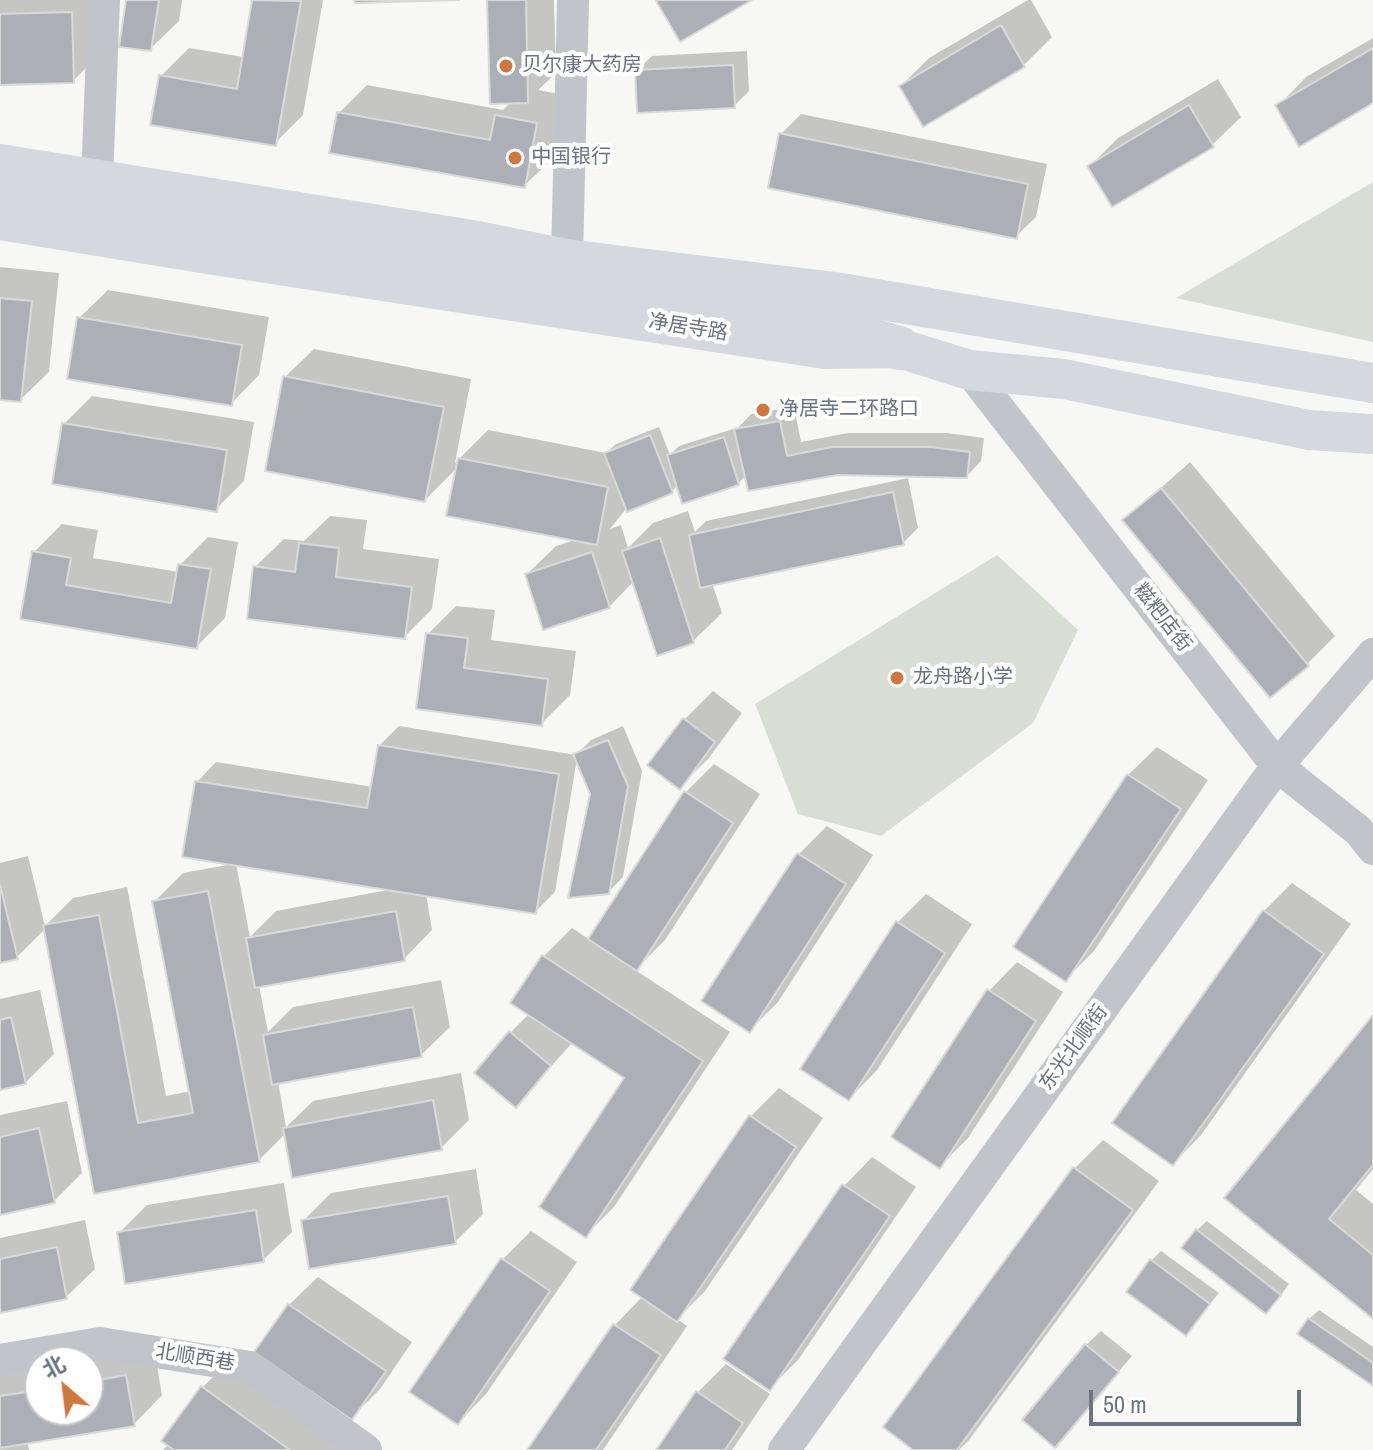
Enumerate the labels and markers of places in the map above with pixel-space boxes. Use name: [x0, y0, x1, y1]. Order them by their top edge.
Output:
place label: 贝尔康大药房: [522, 54, 642, 78]
marker: 贝尔康大药房: [497, 57, 515, 75]
place label: 中国银行: [531, 146, 611, 170]
marker: 中国银行: [506, 149, 524, 167]
place label: 净居寺二环路口: [779, 398, 919, 422]
marker: 净居寺二环路口: [754, 401, 772, 419]
place label: 龙舟路小学: [913, 666, 1013, 690]
marker: 龙舟路小学: [888, 669, 906, 687]

